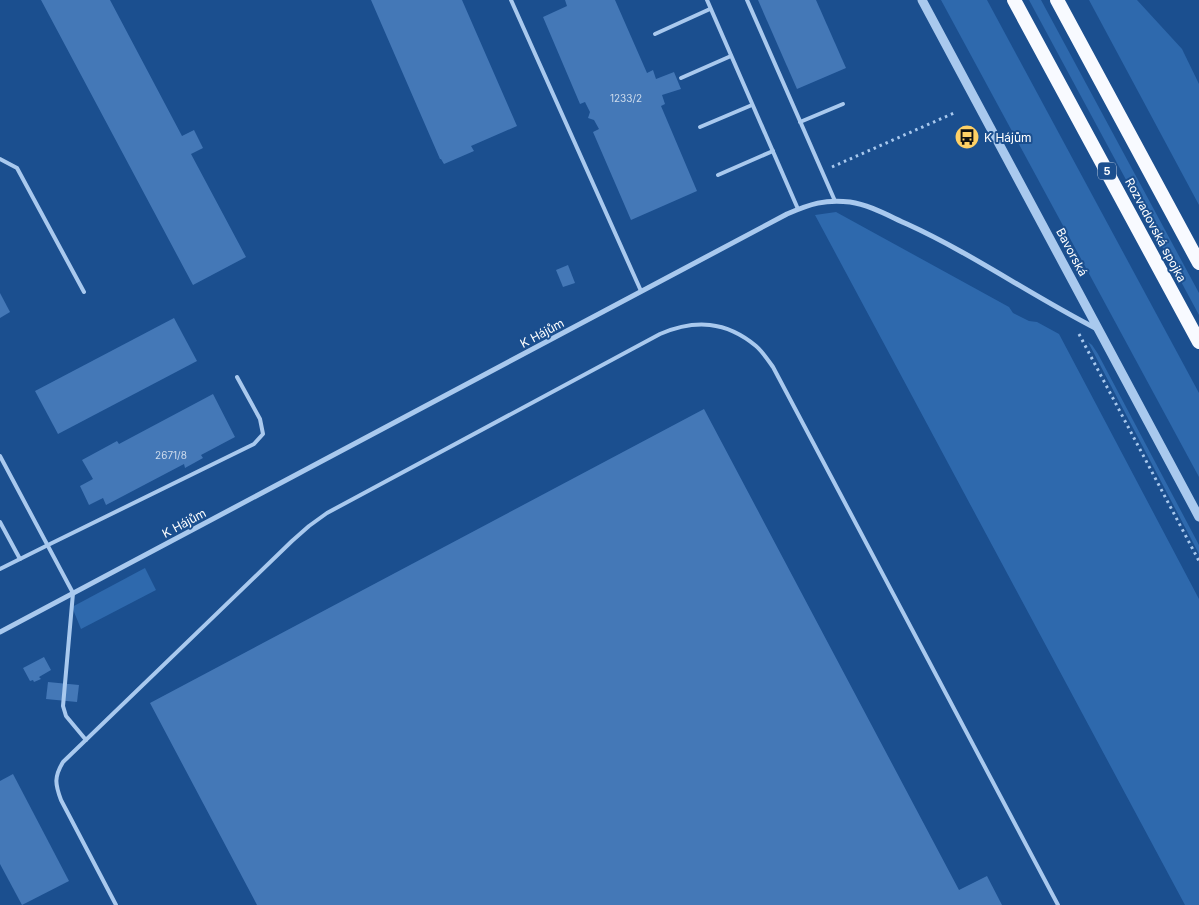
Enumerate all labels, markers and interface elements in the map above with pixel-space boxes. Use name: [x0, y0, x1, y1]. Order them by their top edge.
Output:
house number: 1233/2: [610, 92, 642, 104]
bus stop icon: K Hájům: [954, 124, 980, 150]
place label: K Hájům: [984, 130, 1032, 145]
road number: 5: [1098, 162, 1116, 180]
street label: Rozvadovská spojka: [1122, 175, 1190, 285]
street label: Bavorská: [1053, 225, 1091, 279]
street label: K Hájům: [517, 315, 567, 351]
house number: 2671/8: [155, 449, 187, 461]
street label: K Hájům: [159, 505, 209, 541]

